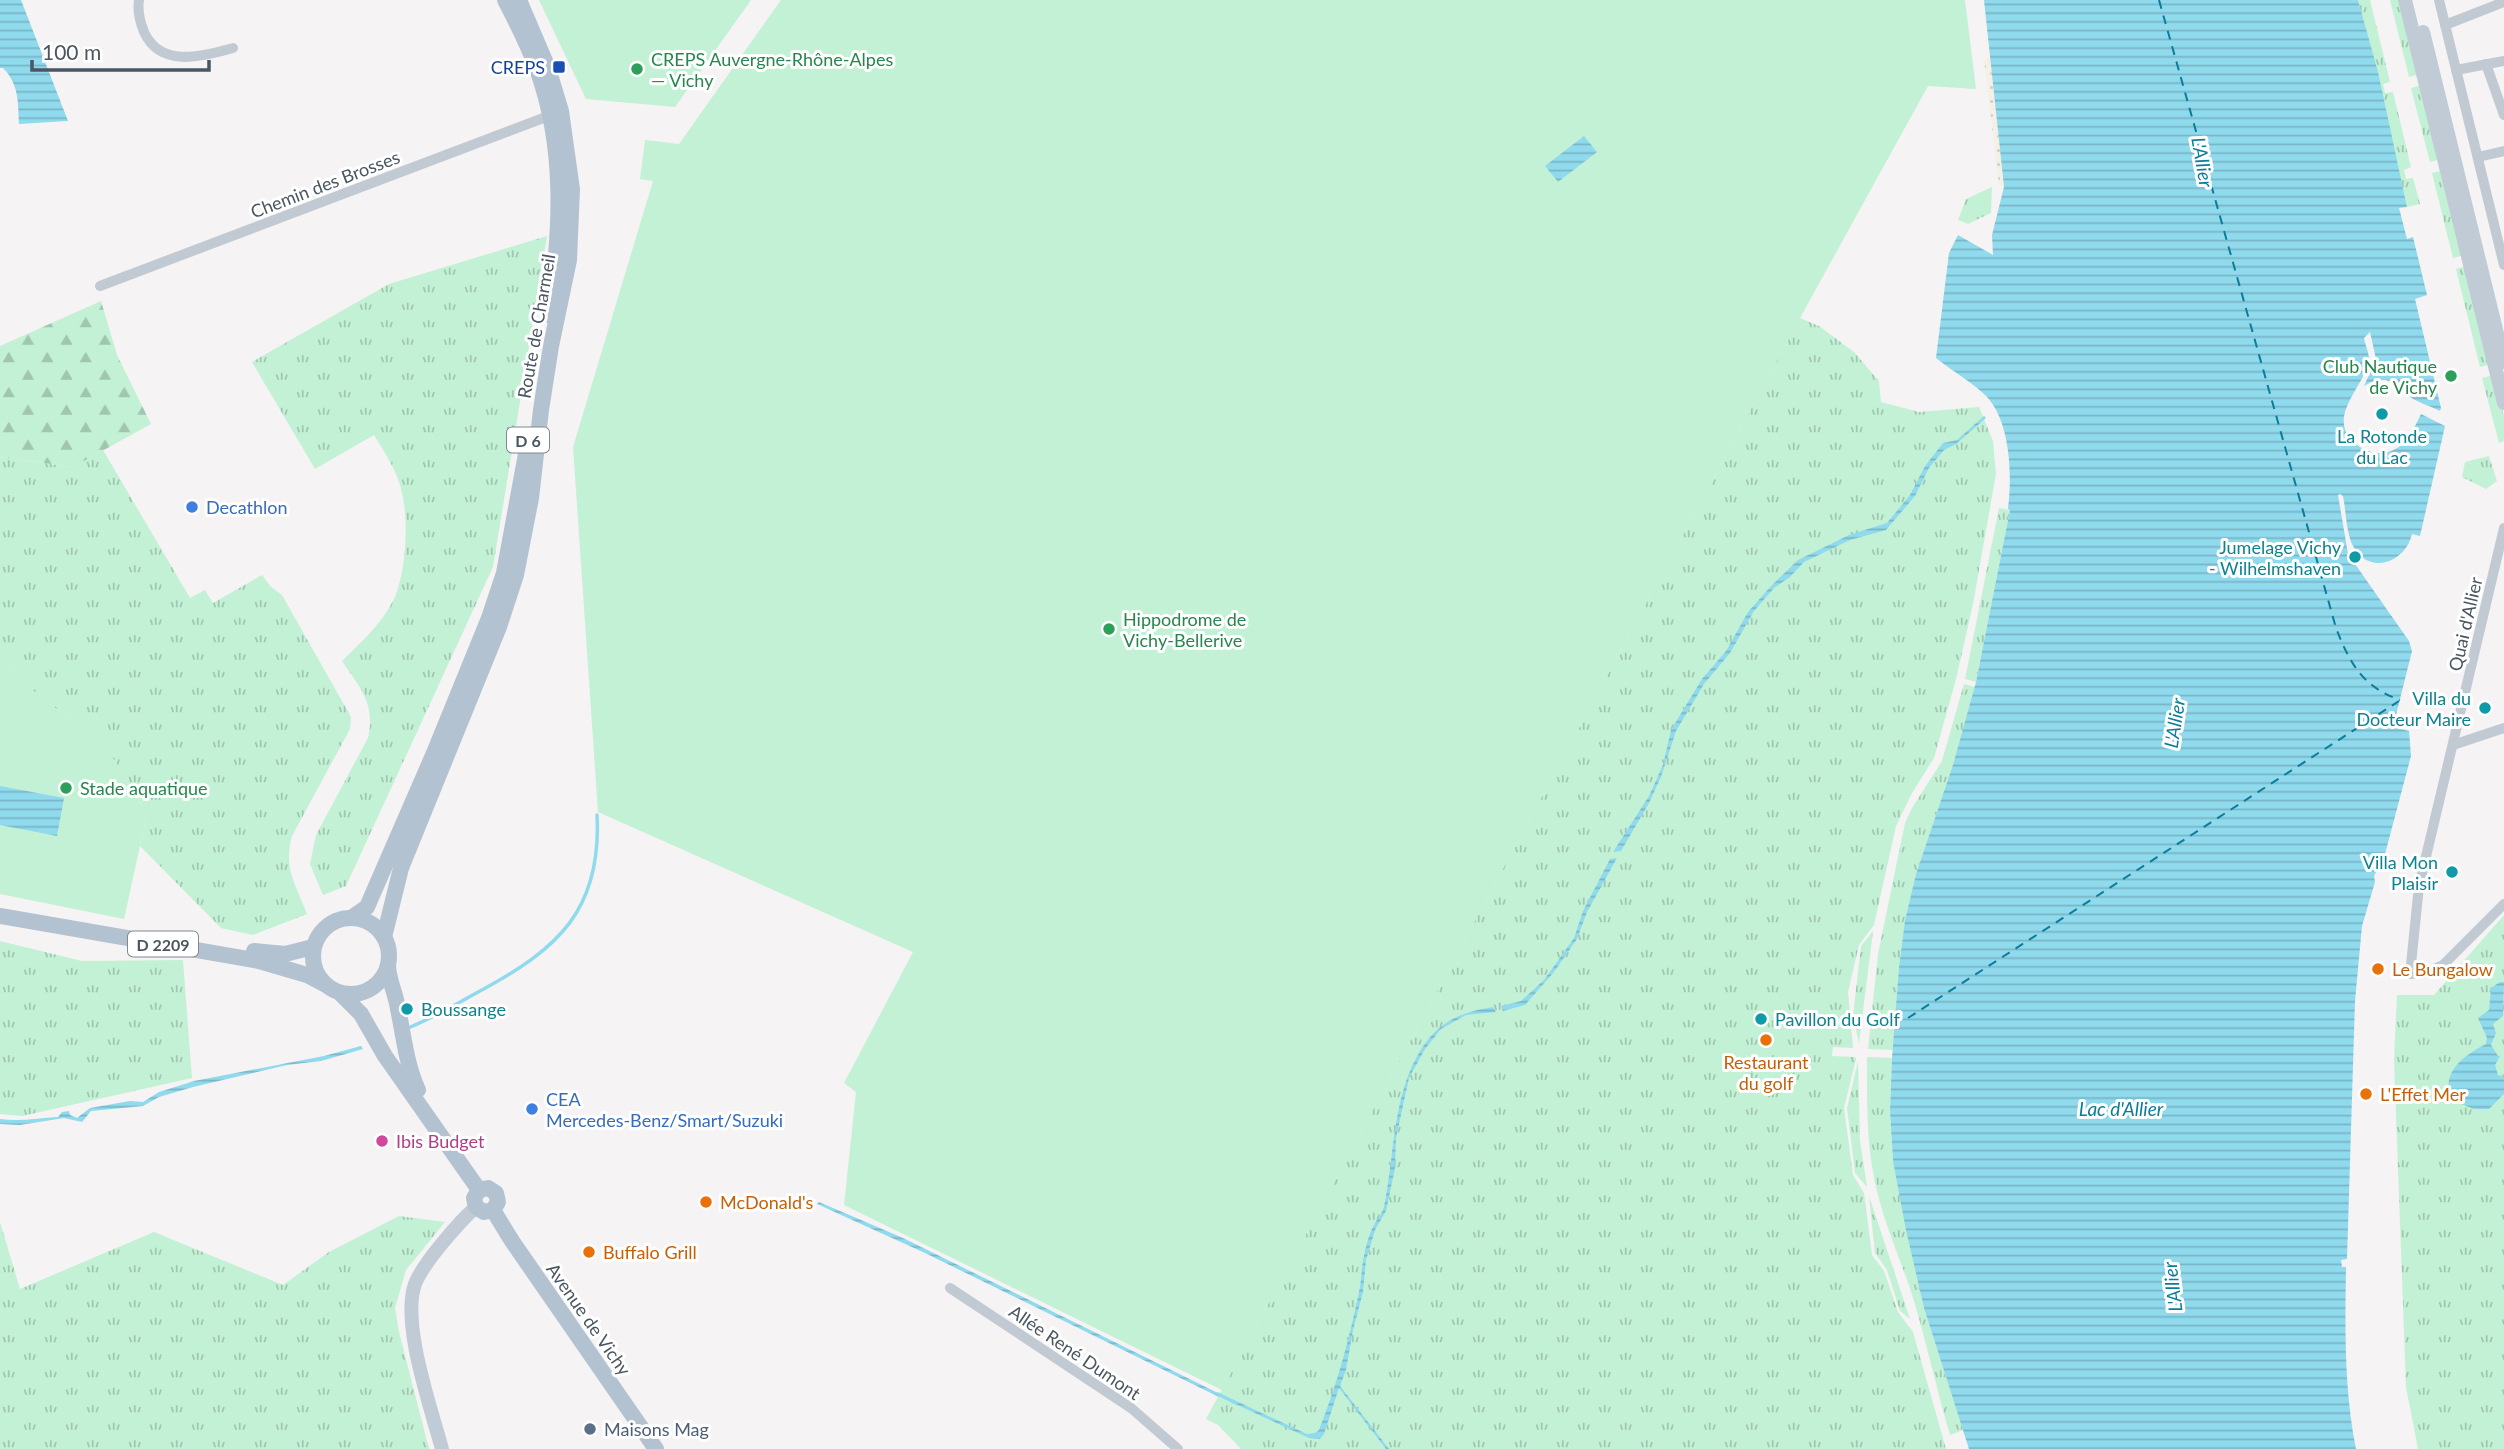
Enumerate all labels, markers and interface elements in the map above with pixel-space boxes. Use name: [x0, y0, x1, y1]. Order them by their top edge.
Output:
scale bar: [32, 28, 208, 72]
text: 100 m: [42, 39, 101, 64]
place label: CREPS Auvergne-Rhône-Alpes — Vichy: [651, 48, 893, 91]
place label: CREPS: [491, 56, 545, 78]
marker: CREPS: [551, 59, 567, 75]
marker: CREPS Auvergne-Rhône-Alpes — Vichy: [629, 61, 645, 77]
water label: L'Allier: [2187, 135, 2219, 189]
street label: Chemin des Brosses: [247, 145, 403, 223]
street label: Route de Charmeil: [512, 252, 560, 400]
place label: Club Nautique de Vichy: [2323, 355, 2438, 398]
marker: Club Nautique de Vichy: [2443, 368, 2459, 384]
marker: La Rotonde du Lac: [2374, 406, 2390, 422]
place label: La Rotonde du Lac: [2337, 425, 2427, 468]
road number: D 6: [507, 428, 549, 452]
place label: Decathlon: [206, 496, 288, 518]
marker: Decathlon: [184, 499, 200, 515]
place label: Jumelage Vichy - Wilhelmshaven: [2209, 536, 2342, 579]
marker: Jumelage Vichy - Wilhelmshaven: [2347, 549, 2363, 565]
street label: Quai d'Allier: [2443, 574, 2487, 673]
place label: Hippodrome de Vichy-Bellerive: [1123, 608, 1246, 651]
marker: Hippodrome de Vichy-Bellerive: [1101, 621, 1117, 637]
place label: Villa du Docteur Maire: [2357, 687, 2471, 730]
water label: L'Allier: [2159, 696, 2189, 750]
marker: Villa du Docteur Maire: [2477, 700, 2493, 716]
place label: Stade aquatique: [80, 777, 208, 799]
marker: Stade aquatique: [58, 780, 74, 796]
place label: Villa Mon Plaisir: [2363, 851, 2438, 894]
marker: Villa Mon Plaisir: [2444, 864, 2460, 880]
road number: D 2209: [128, 932, 198, 956]
place label: Le Bungalow: [2392, 958, 2493, 980]
marker: Le Bungalow: [2370, 961, 2386, 977]
place label: Boussange: [421, 998, 506, 1020]
marker: Boussange: [399, 1001, 415, 1017]
place label: Pavillon du Golf: [1775, 1008, 1900, 1030]
marker: Pavillon du Golf: [1753, 1011, 1769, 1027]
marker: Restaurant du golf: [1758, 1032, 1774, 1048]
place label: Restaurant du golf: [1723, 1051, 1809, 1094]
place label: L'Effet Mer: [2380, 1083, 2466, 1105]
marker: L'Effet Mer: [2358, 1086, 2374, 1102]
place label: CEA Mercedes-Benz/Smart/Suzuki: [546, 1088, 783, 1131]
water label: Lac d'Allier: [2079, 1097, 2164, 1120]
marker: CEA Mercedes-Benz/Smart/Suzuki: [524, 1101, 540, 1117]
place label: Ibis Budget: [396, 1130, 485, 1152]
marker: Ibis Budget: [374, 1133, 390, 1149]
place label: McDonald's: [720, 1191, 814, 1213]
marker: McDonald's: [698, 1194, 714, 1210]
place label: Buffalo Grill: [603, 1241, 697, 1263]
marker: Buffalo Grill: [581, 1244, 597, 1260]
street label: Avenue de Vichy: [542, 1259, 636, 1380]
water label: L'Allier: [2157, 1260, 2186, 1313]
street label: Allée René Dumont: [1005, 1300, 1145, 1404]
place label: Maisons Mag: [604, 1418, 709, 1440]
marker: Maisons Mag: [582, 1421, 598, 1437]

